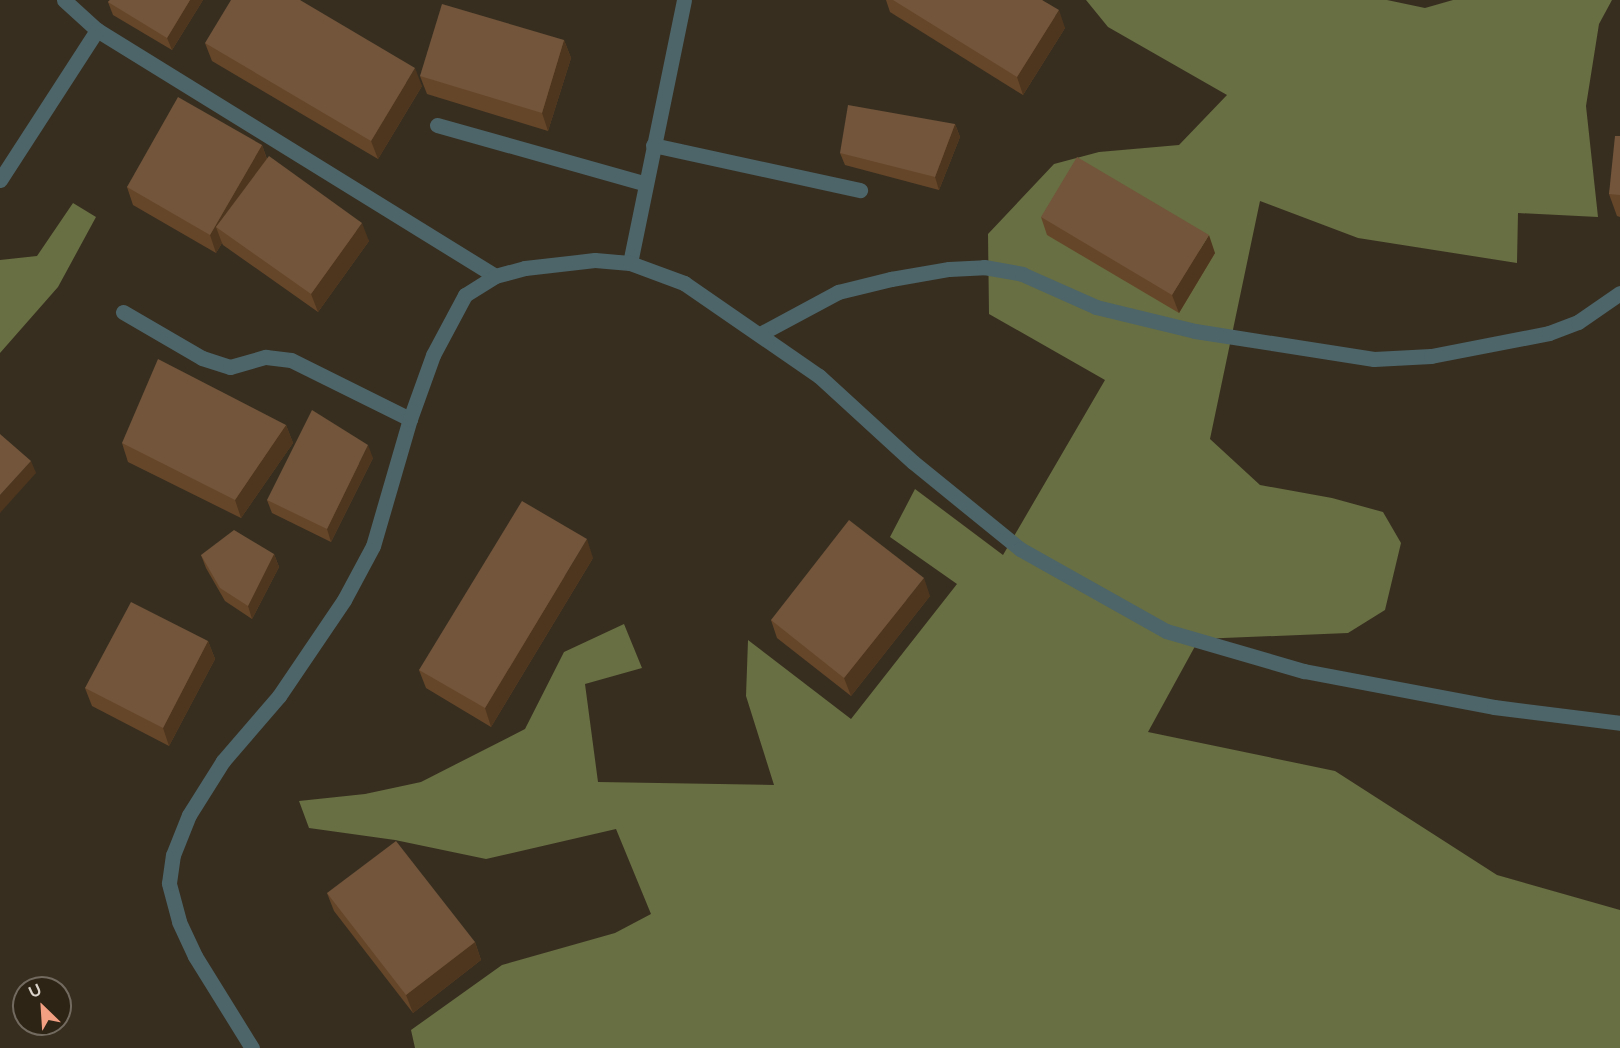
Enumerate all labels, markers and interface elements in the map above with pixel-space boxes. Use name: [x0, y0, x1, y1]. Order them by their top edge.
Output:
north arrow: [12, 976, 72, 1036]
text: U: [26, 980, 44, 1002]

